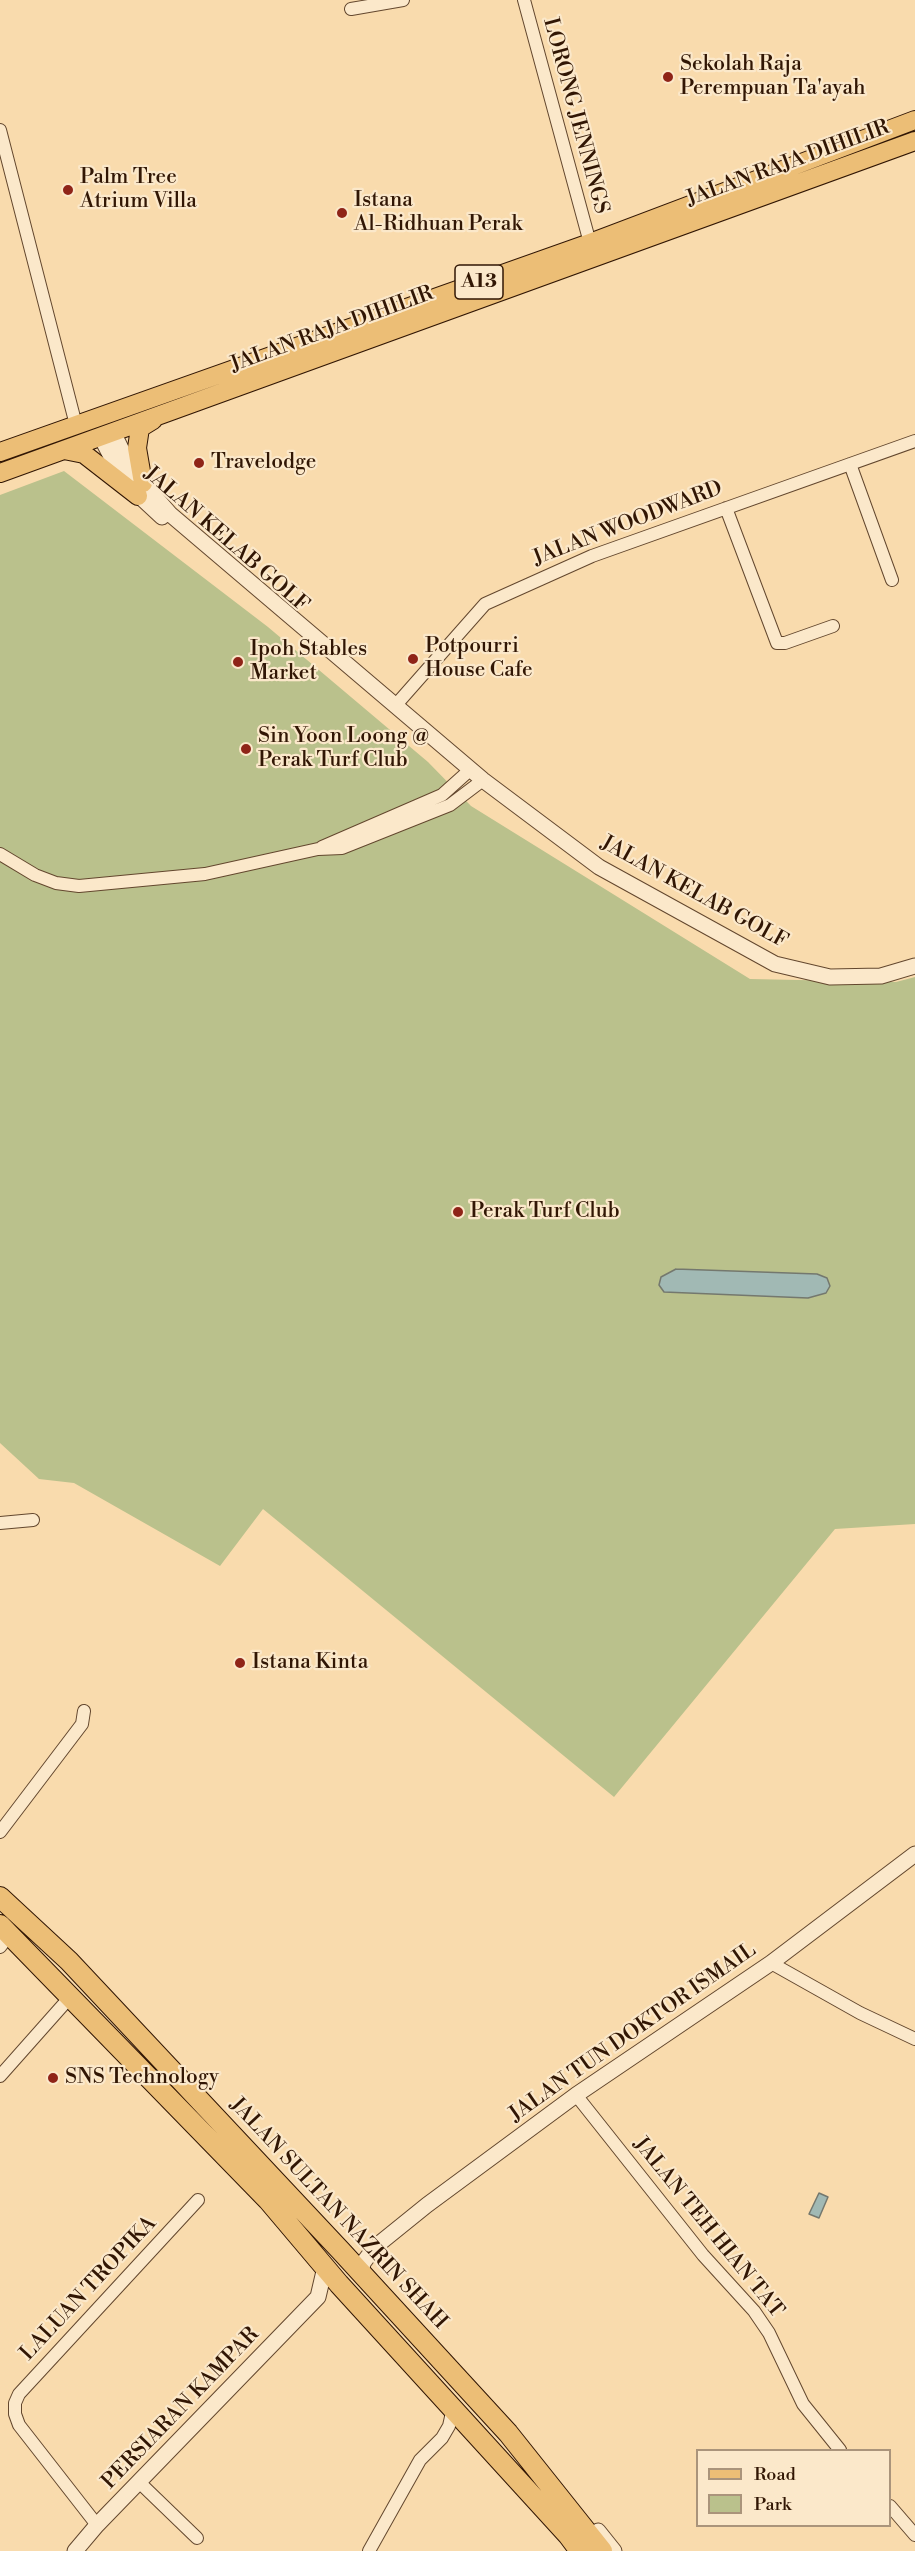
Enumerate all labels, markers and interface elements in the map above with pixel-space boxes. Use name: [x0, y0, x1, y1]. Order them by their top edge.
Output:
street label: LORONG JENNINGS: [537, 15, 613, 217]
place label: Sekolah Raja Perempuan Ta'ayah: [680, 52, 866, 102]
marker: Sekolah Raja Perempuan Ta'ayah: [661, 70, 675, 84]
street label: JALAN RAJA DIHILIR: [683, 116, 893, 212]
place label: Palm Tree Atrium Villa: [80, 165, 197, 215]
marker: Palm Tree Atrium Villa: [61, 183, 75, 197]
place label: Istana Al-Ridhuan Perak: [354, 188, 522, 238]
marker: Istana Al-Ridhuan Perak: [335, 206, 349, 220]
road number: A13: [455, 265, 503, 299]
street label: JALAN RAJA DIHILIR: [227, 282, 437, 378]
place label: Travelodge: [211, 450, 316, 476]
marker: Travelodge: [192, 456, 206, 470]
street label: JALAN KELAB GOLF: [139, 462, 313, 618]
street label: JALAN WOODWARD: [530, 476, 726, 572]
place label: Potpourri House Cafe: [425, 634, 533, 684]
place label: Ipoh Stables Market: [250, 637, 367, 687]
marker: Potpourri House Cafe: [406, 652, 420, 666]
marker: Ipoh Stables Market: [231, 655, 245, 669]
place label: Sin Yoon Loong @ Perak Turf Club: [258, 724, 429, 774]
marker: Sin Yoon Loong @ Perak Turf Club: [239, 742, 253, 756]
street label: JALAN KELAB GOLF: [596, 831, 792, 955]
place label: Perak Turf Club: [470, 1199, 620, 1225]
marker: Perak Turf Club: [451, 1205, 465, 1219]
place label: Istana Kinta: [252, 1650, 368, 1676]
marker: Istana Kinta: [233, 1656, 247, 1670]
street label: JALAN TUN DOKTOR ISMAIL: [505, 1938, 761, 2128]
place label: SNS Technology: [65, 2065, 219, 2091]
marker: SNS Technology: [46, 2071, 60, 2085]
street label: JALAN SULTAN NAZRIN SHAH: [224, 2093, 452, 2335]
street label: JALAN TEH HIAN TAT: [627, 2133, 789, 2323]
street label: LALUAN TROPIKA: [16, 2212, 162, 2366]
street label: PERSIARAN KAMPAR: [97, 2323, 265, 2495]
legend: [696, 2449, 891, 2527]
text: Road: [754, 2463, 796, 2486]
text: Park: [754, 2493, 791, 2516]

